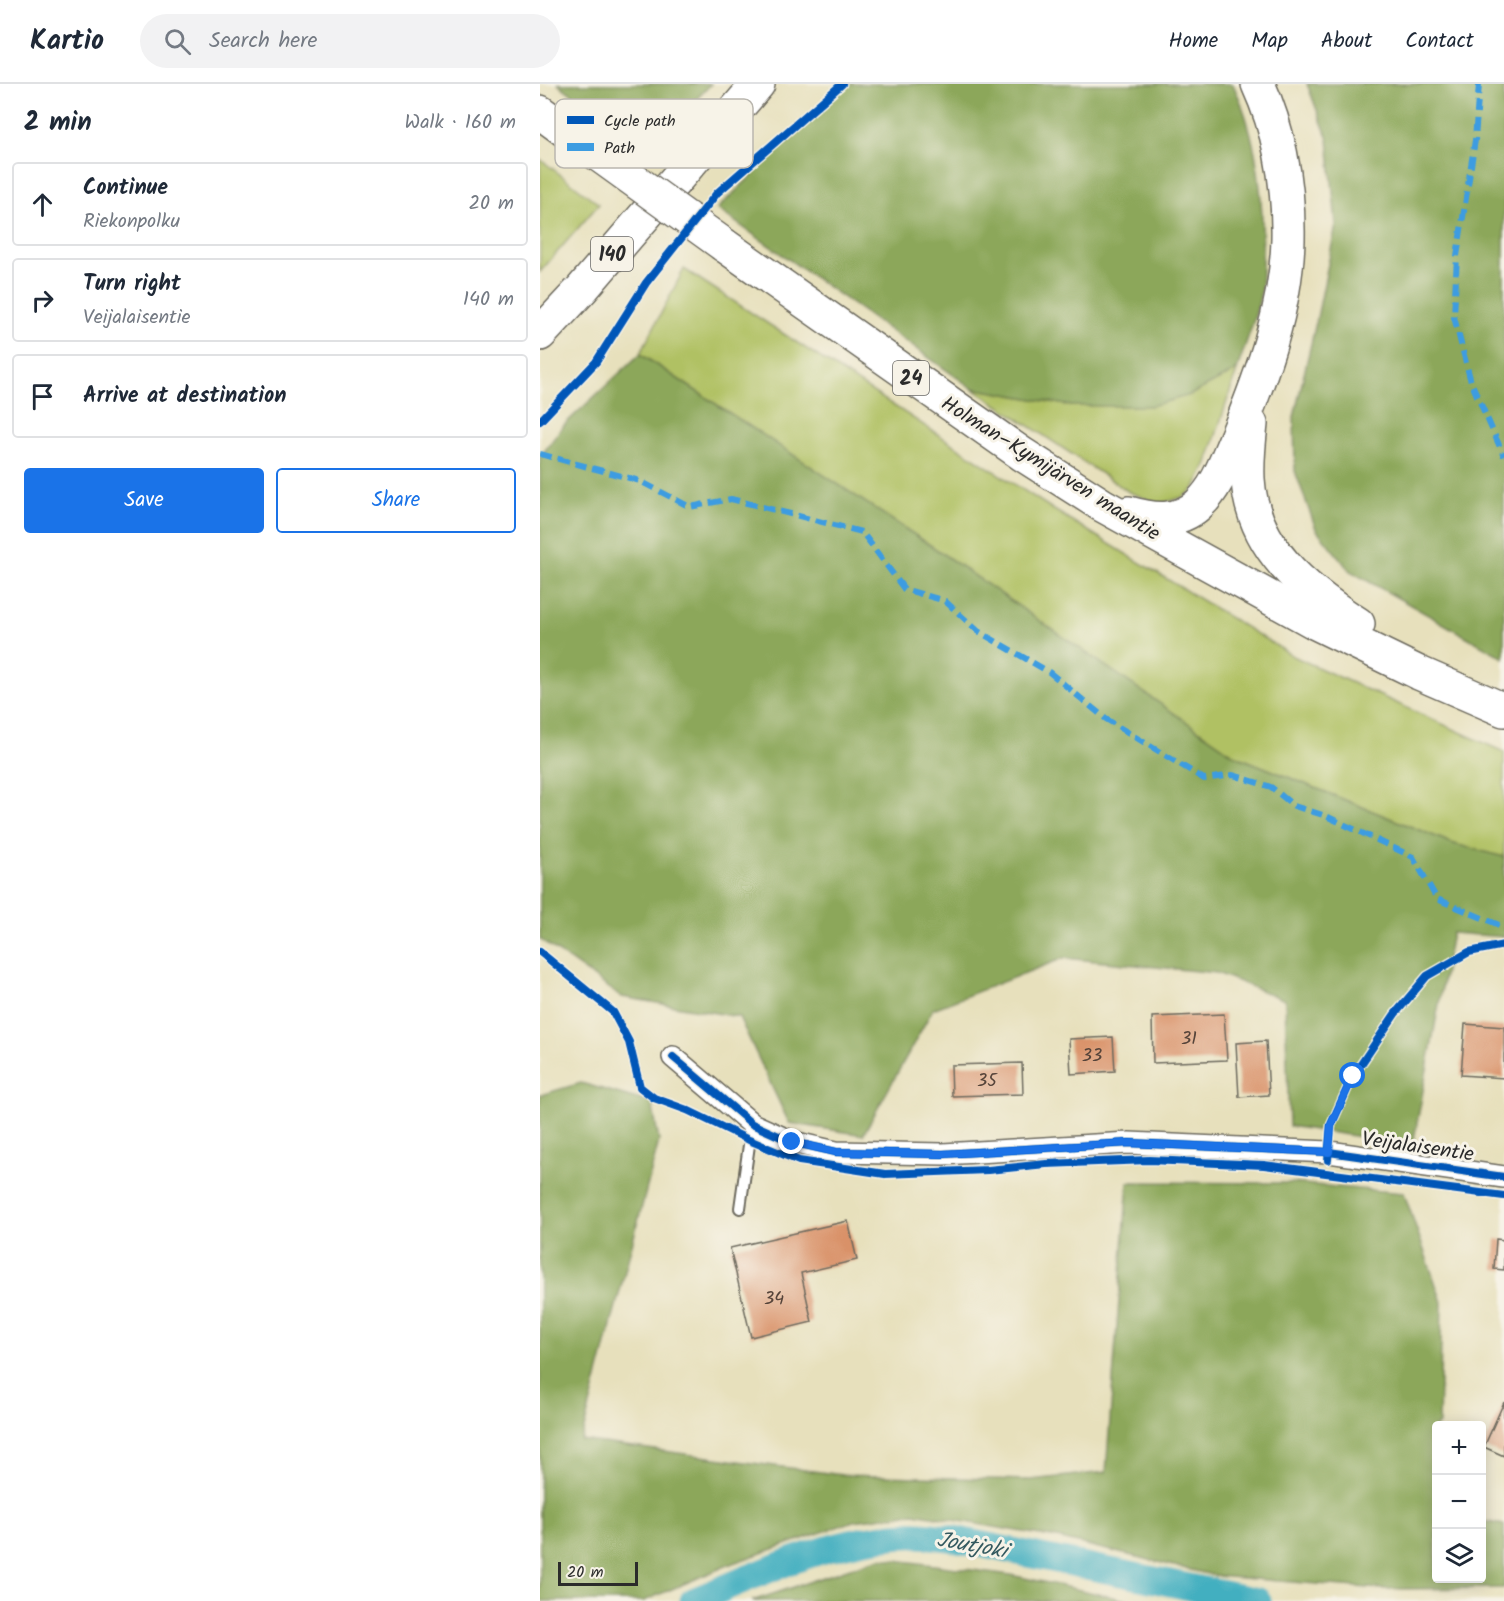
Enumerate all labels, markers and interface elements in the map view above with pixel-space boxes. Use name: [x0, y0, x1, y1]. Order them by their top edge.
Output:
search box: [140, 14, 560, 68]
text: Kartio: [30, 19, 104, 64]
text: Search here: [209, 24, 317, 59]
icon: search: [161, 25, 194, 58]
text: Home: [1169, 25, 1218, 58]
text: Map: [1251, 25, 1288, 58]
text: About: [1321, 25, 1372, 58]
text: Contact: [1405, 25, 1474, 58]
legend: [555, 99, 753, 168]
text: 2 min: [24, 102, 92, 144]
text: Walk · 160 m: [405, 107, 516, 139]
text: Cycle path: [604, 109, 676, 134]
text: Path: [604, 136, 635, 161]
text: Continue: [83, 171, 168, 206]
icon: ahead: [26, 188, 59, 221]
text: 20 m: [468, 188, 514, 220]
text: Riekonpolku: [83, 206, 180, 238]
road number: 140: [591, 237, 633, 271]
text: Turn right: [83, 267, 181, 302]
icon: right: [26, 284, 59, 317]
text: 140 m: [463, 284, 514, 316]
text: Veijalaisentie: [83, 302, 191, 334]
road number: 24: [893, 361, 929, 395]
text: Arrive at destination: [83, 379, 286, 414]
icon: arrive: [26, 380, 59, 413]
street label: Holman–Kymijärven maantie: [934, 388, 1167, 551]
button: Save: [24, 468, 264, 533]
button: Share: [276, 468, 516, 533]
house number: 31: [1181, 1025, 1197, 1054]
house number: 33: [1082, 1042, 1102, 1071]
route start: [1339, 1062, 1365, 1088]
house number: 35: [977, 1067, 998, 1096]
street label: Veijalaisentie: [1360, 1123, 1477, 1172]
route end: [778, 1128, 804, 1154]
house number: 34: [764, 1285, 784, 1314]
map controls: [1432, 1421, 1486, 1583]
button: +: [1432, 1421, 1486, 1475]
button: −: [1432, 1475, 1486, 1529]
water label: Joutjoki: [934, 1523, 1014, 1571]
button: layers: [1432, 1529, 1486, 1583]
scale bar: [558, 1559, 638, 1586]
text: 20 m: [567, 1560, 603, 1585]

